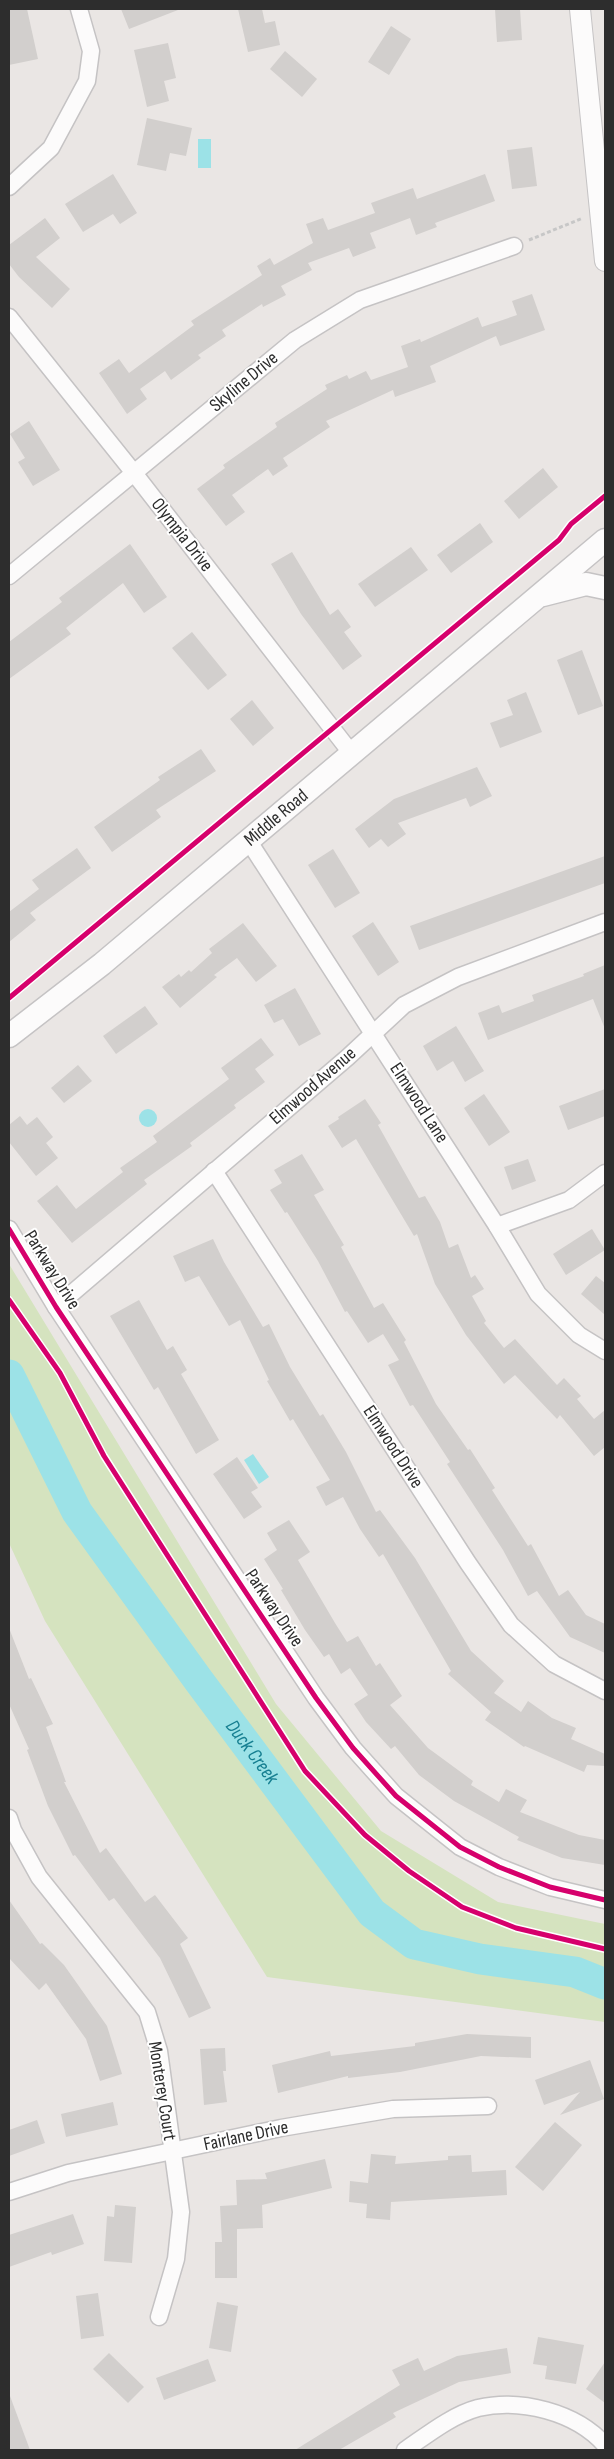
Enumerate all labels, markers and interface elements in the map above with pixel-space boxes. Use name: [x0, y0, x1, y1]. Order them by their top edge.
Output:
street label: Skyline Drive: [205, 347, 283, 417]
street label: Olympia Drive: [146, 494, 218, 576]
street label: Middle Road: [239, 784, 313, 851]
street label: Elmwood Avenue: [265, 1042, 361, 1130]
street label: Elmwood Lane: [385, 1059, 453, 1147]
street label: Parkway Drive: [19, 1226, 85, 1314]
street label: Elmwood Drive: [358, 1401, 428, 1493]
street label: Parkway Drive: [240, 1565, 308, 1651]
water label: Duck Creek: [220, 1715, 284, 1789]
street label: Monterey Court: [143, 2040, 181, 2142]
street label: Fairlane Drive: [202, 2116, 290, 2156]

